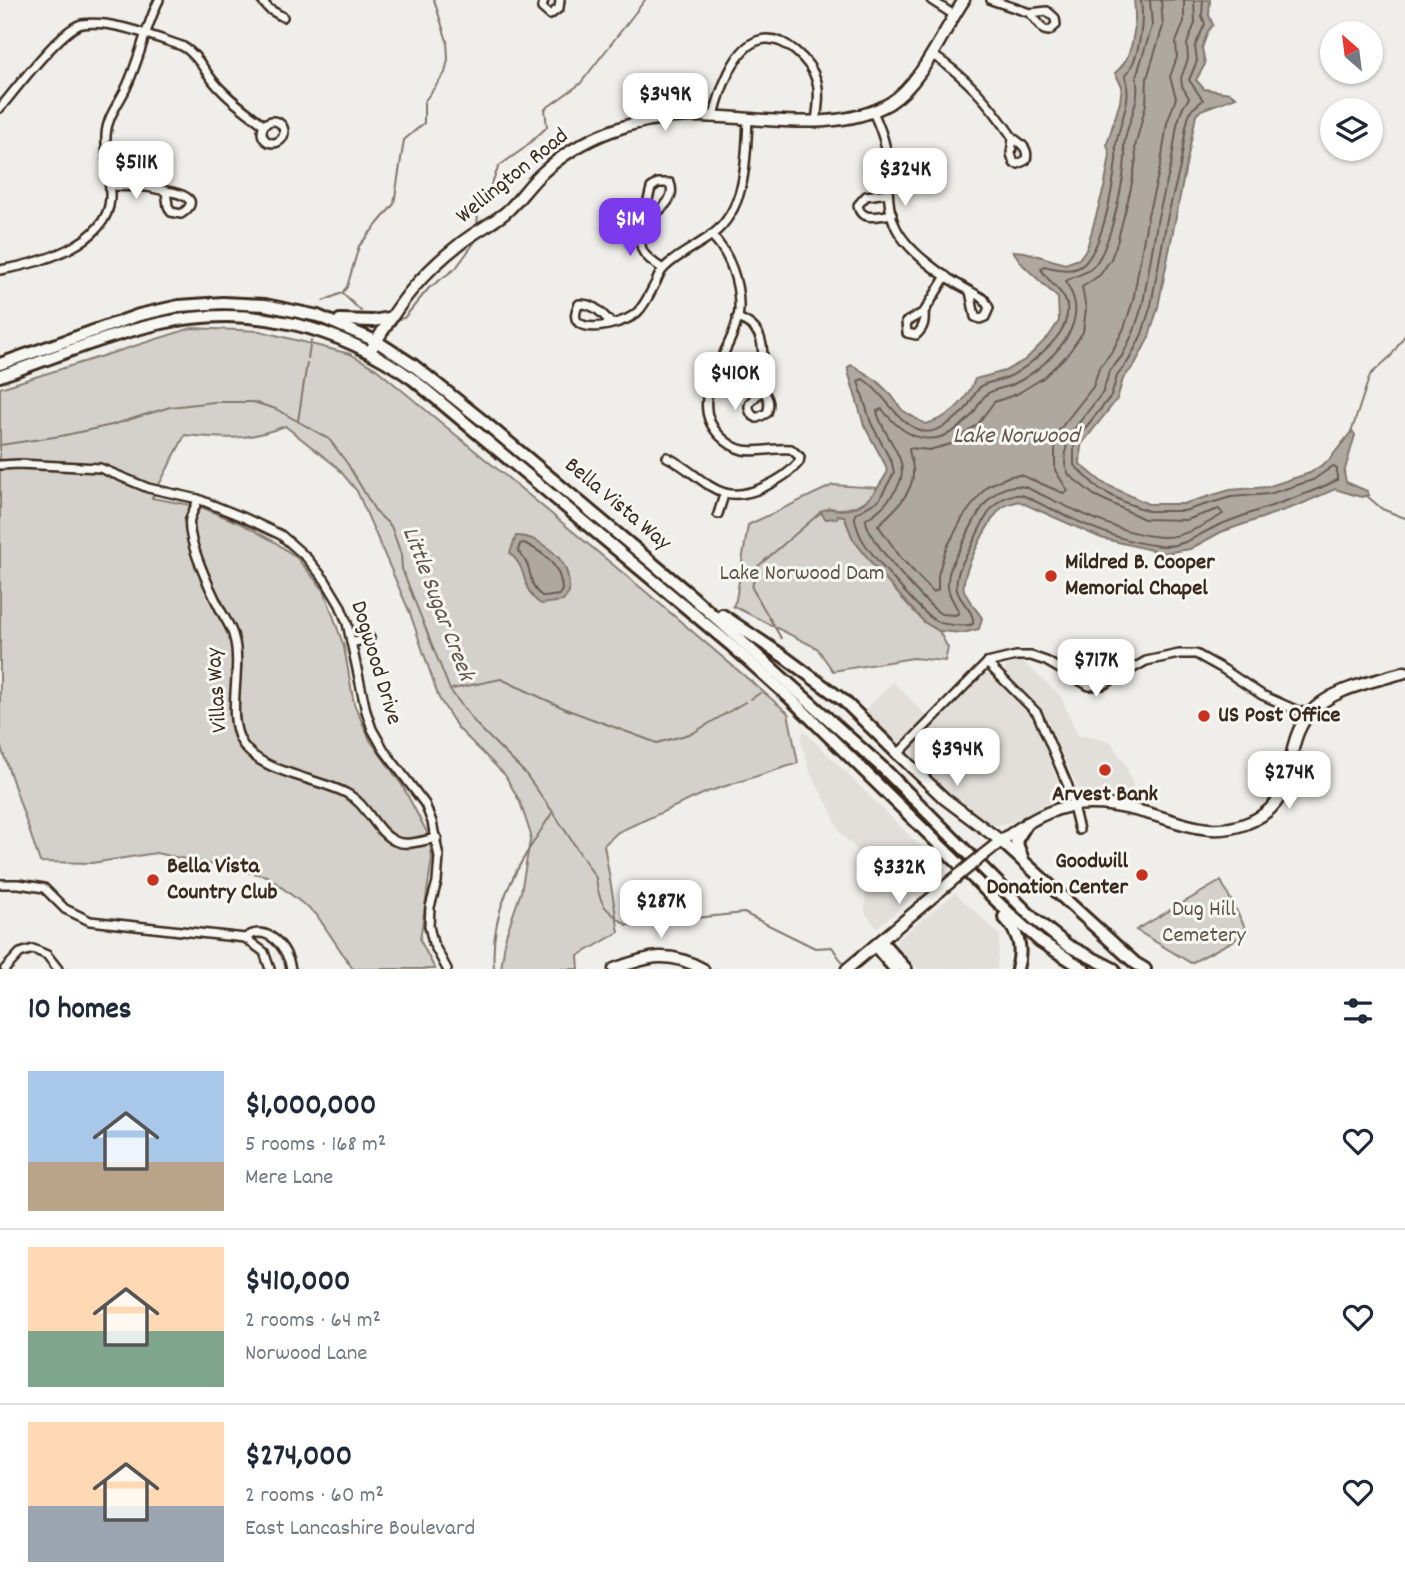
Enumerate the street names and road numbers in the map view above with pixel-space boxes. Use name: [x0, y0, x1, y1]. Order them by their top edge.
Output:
street label: Wellington Road: [449, 121, 577, 233]
street label: Bella Vista Way: [556, 450, 678, 560]
street label: Dogwood Drive: [341, 597, 409, 729]
street label: Villas Way: [199, 646, 237, 734]

